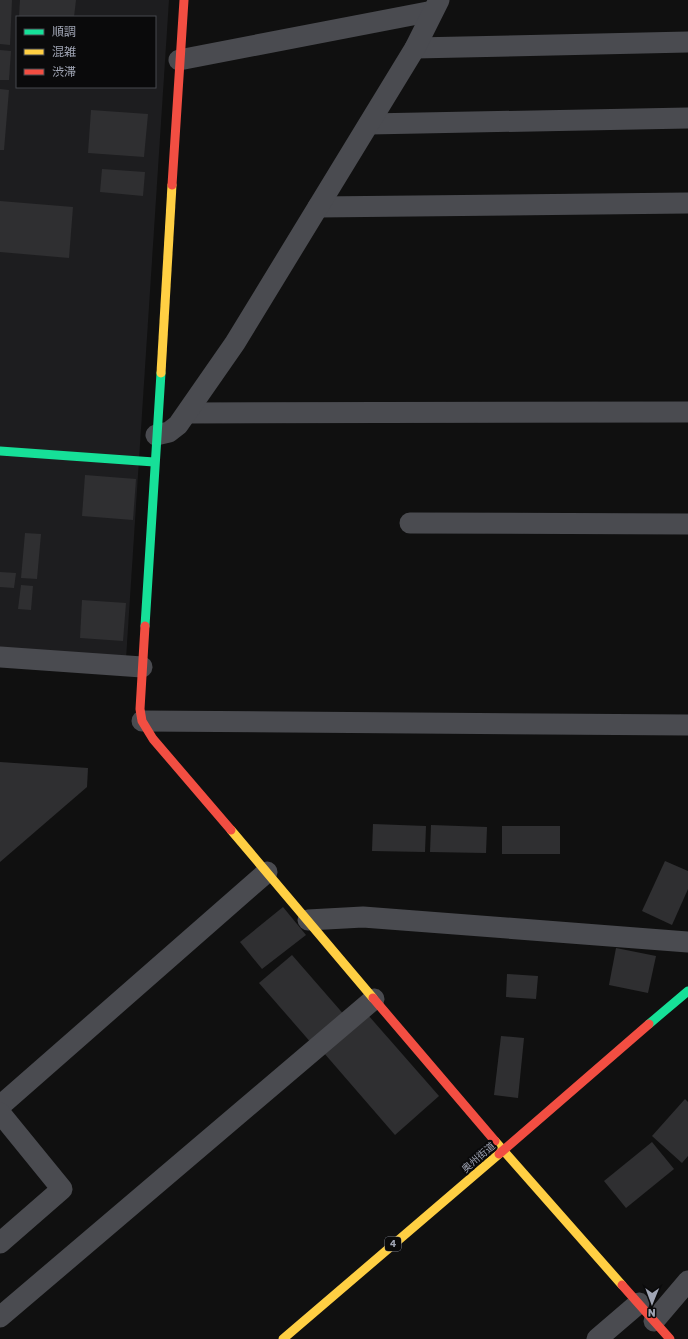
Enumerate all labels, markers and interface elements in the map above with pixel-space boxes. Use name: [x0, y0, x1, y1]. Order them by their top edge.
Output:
legend: [16, 16, 156, 88]
text: 順調: [52, 25, 76, 39]
text: 混雑: [52, 45, 76, 59]
text: 渋滞: [52, 65, 76, 79]
street label: 奥州街道: [460, 1140, 498, 1175]
road number: 4: [385, 1237, 401, 1251]
north arrow: [632, 1283, 672, 1323]
text: N: [648, 1306, 656, 1319]

